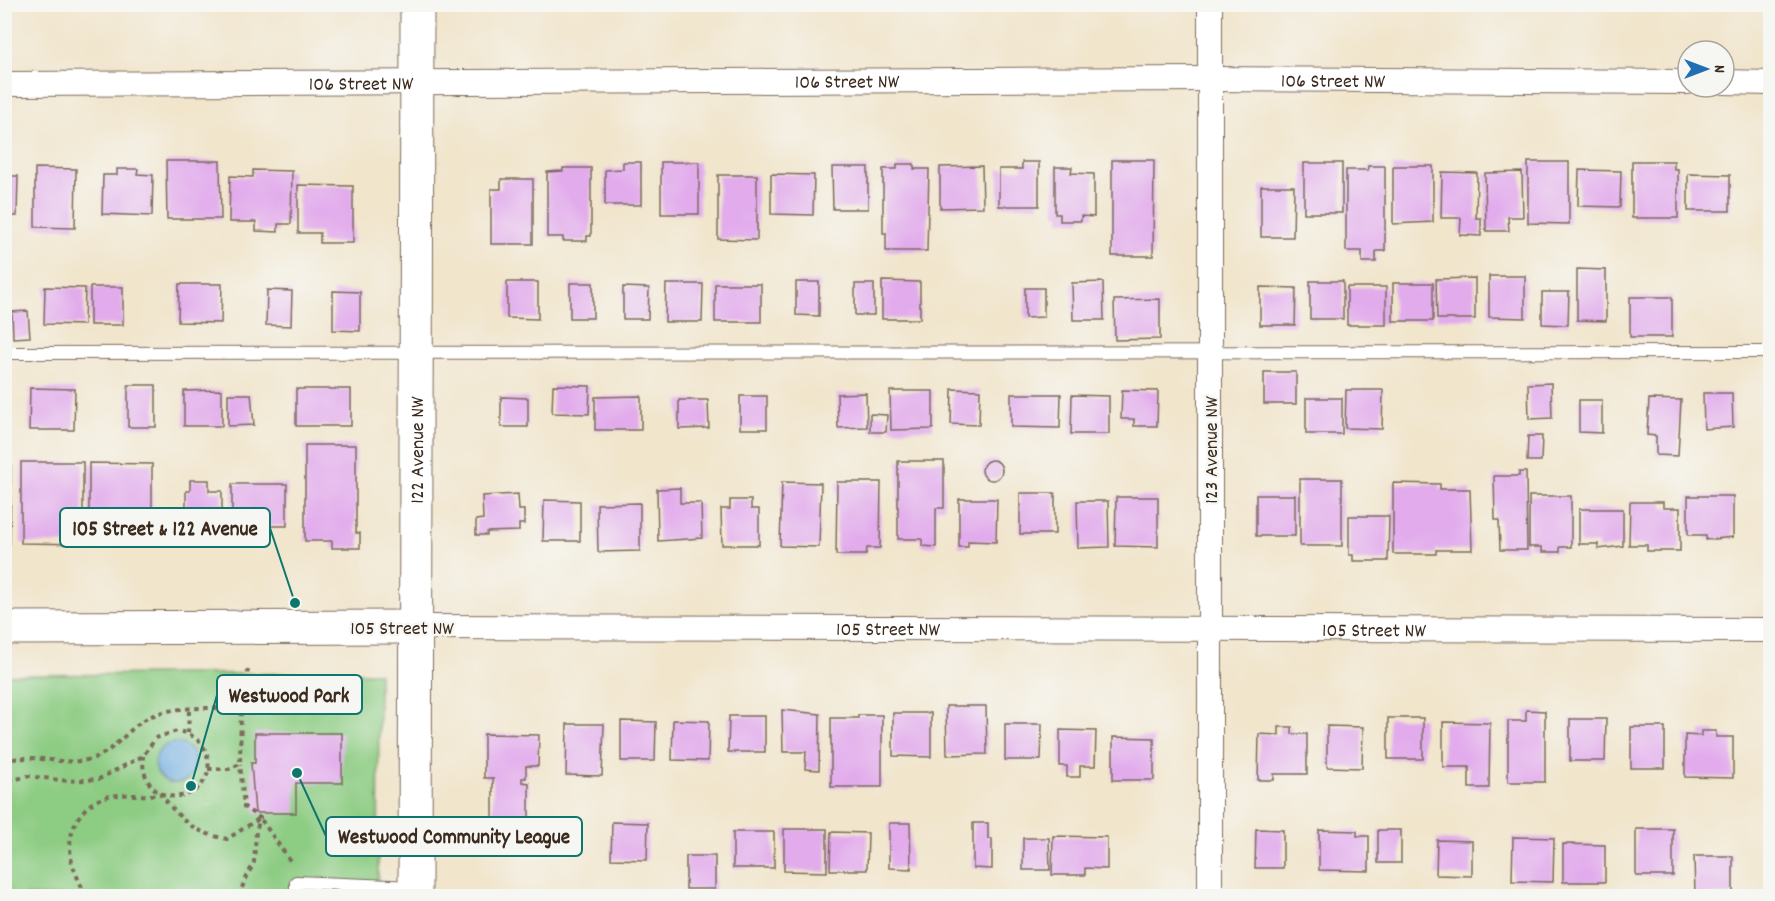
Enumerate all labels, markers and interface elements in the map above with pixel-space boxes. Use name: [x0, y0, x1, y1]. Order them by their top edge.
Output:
north arrow: [1676, 39, 1736, 99]
text: N: [1707, 65, 1730, 73]
street label: 106 Street NW: [1281, 68, 1386, 97]
street label: 106 Street NW: [795, 69, 900, 98]
street label: 106 Street NW: [309, 71, 414, 100]
street label: 122 Avenue NW: [405, 396, 433, 504]
street label: 123 Avenue NW: [1199, 396, 1227, 504]
callout: 105 Street & 122 Avenue: [60, 508, 270, 547]
text: 105 Street & 122 Avenue: [72, 516, 258, 546]
street label: 105 Street NW: [350, 616, 454, 644]
street label: 105 Street NW: [836, 617, 940, 645]
street label: 105 Street NW: [1322, 618, 1426, 646]
callout: Westwood Park: [217, 675, 362, 714]
text: Westwood Park: [229, 683, 350, 713]
callout: Westwood Community League: [326, 817, 582, 856]
text: Westwood Community League: [338, 824, 570, 854]

